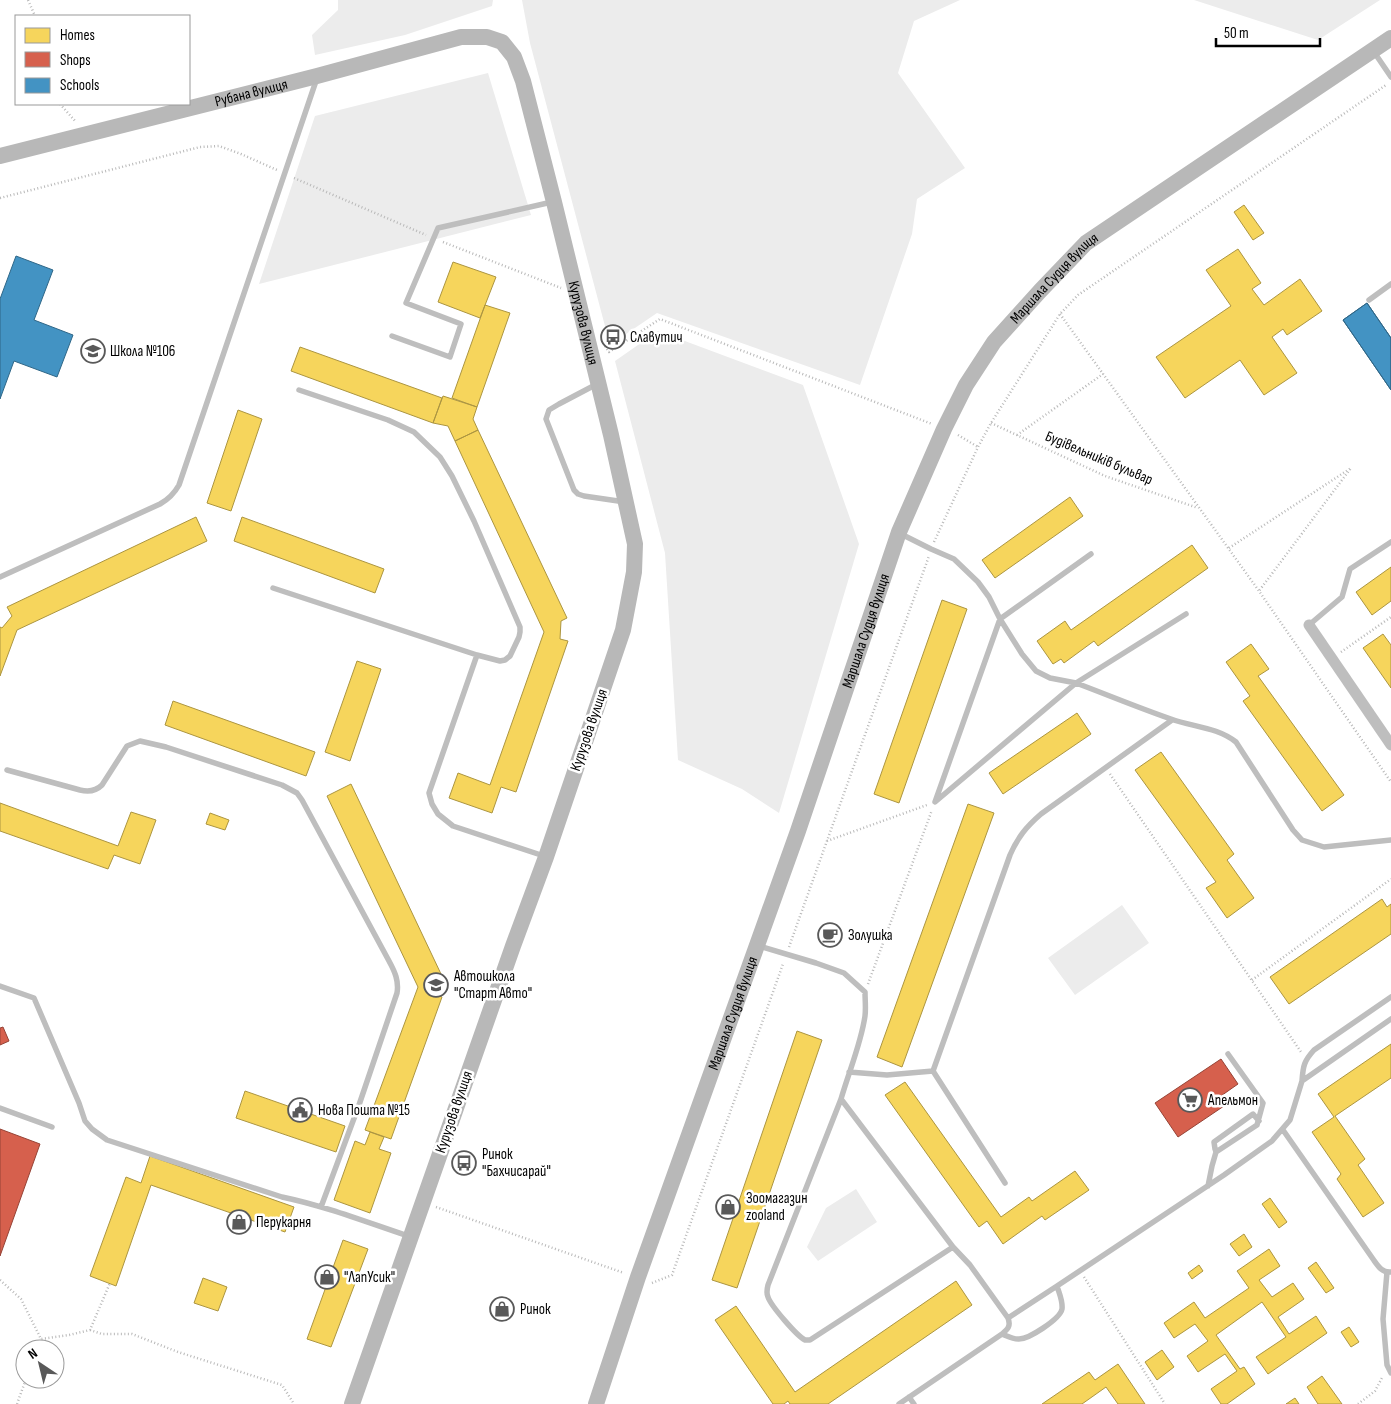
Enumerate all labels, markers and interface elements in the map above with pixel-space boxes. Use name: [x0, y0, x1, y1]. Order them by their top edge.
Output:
legend: [15, 15, 190, 105]
scale bar: [1216, 15, 1320, 47]
text: 50 m: [1224, 24, 1249, 43]
text: Homes: [60, 26, 95, 45]
text: Shops: [60, 51, 91, 70]
street label: Рубана вулиця: [213, 74, 290, 111]
text: Schools: [60, 76, 99, 95]
street label: Маршала Судця вулиця: [1006, 228, 1102, 327]
street label: Курузова вулиця: [564, 279, 603, 367]
bus stop icon: Славутич: [600, 324, 626, 350]
place label: Славутич: [630, 328, 683, 347]
school or university icon: Школа №106: [80, 338, 106, 364]
place label: Школа №106: [110, 342, 175, 361]
street label: Будівельників бульвар: [1042, 427, 1156, 489]
street label: Маршала Судця вулиця: [838, 571, 894, 690]
street label: Курузова вулиця: [566, 686, 612, 774]
cafe icon: Золушка: [817, 922, 843, 948]
place label: Золушка: [848, 926, 893, 945]
street label: Маршала Судця вулиця: [704, 954, 762, 1073]
place label: Автошкола "Старт Авто": [453, 967, 532, 1003]
school or university icon: Автошкола "Старт Авто": [423, 972, 449, 998]
street label: Курузова вулиця: [431, 1068, 477, 1156]
supermarket icon: Апельмон: [1177, 1087, 1203, 1113]
place label: Апельмон: [1207, 1091, 1258, 1110]
public building icon: Нова Пошта №15: [287, 1097, 313, 1123]
place label: Нова Пошта №15: [318, 1101, 410, 1120]
place label: Ринок "Бахчисарай": [482, 1145, 551, 1181]
bus stop icon: Ринок "Бахчисарай": [451, 1150, 477, 1176]
place label: Зоомагазин zooland: [746, 1189, 807, 1225]
shop icon: Зоомагазин zooland: [715, 1194, 741, 1220]
shop icon: Перукарня: [226, 1209, 252, 1235]
place label: Перукарня: [256, 1213, 311, 1232]
shop icon: "ЛапУсик": [314, 1264, 340, 1290]
place label: "ЛапУсик": [344, 1268, 395, 1287]
shop icon: Ринок: [489, 1296, 515, 1322]
place label: Ринок: [520, 1300, 551, 1319]
north arrow: [15, 1339, 65, 1389]
text: N: [25, 1345, 41, 1363]

